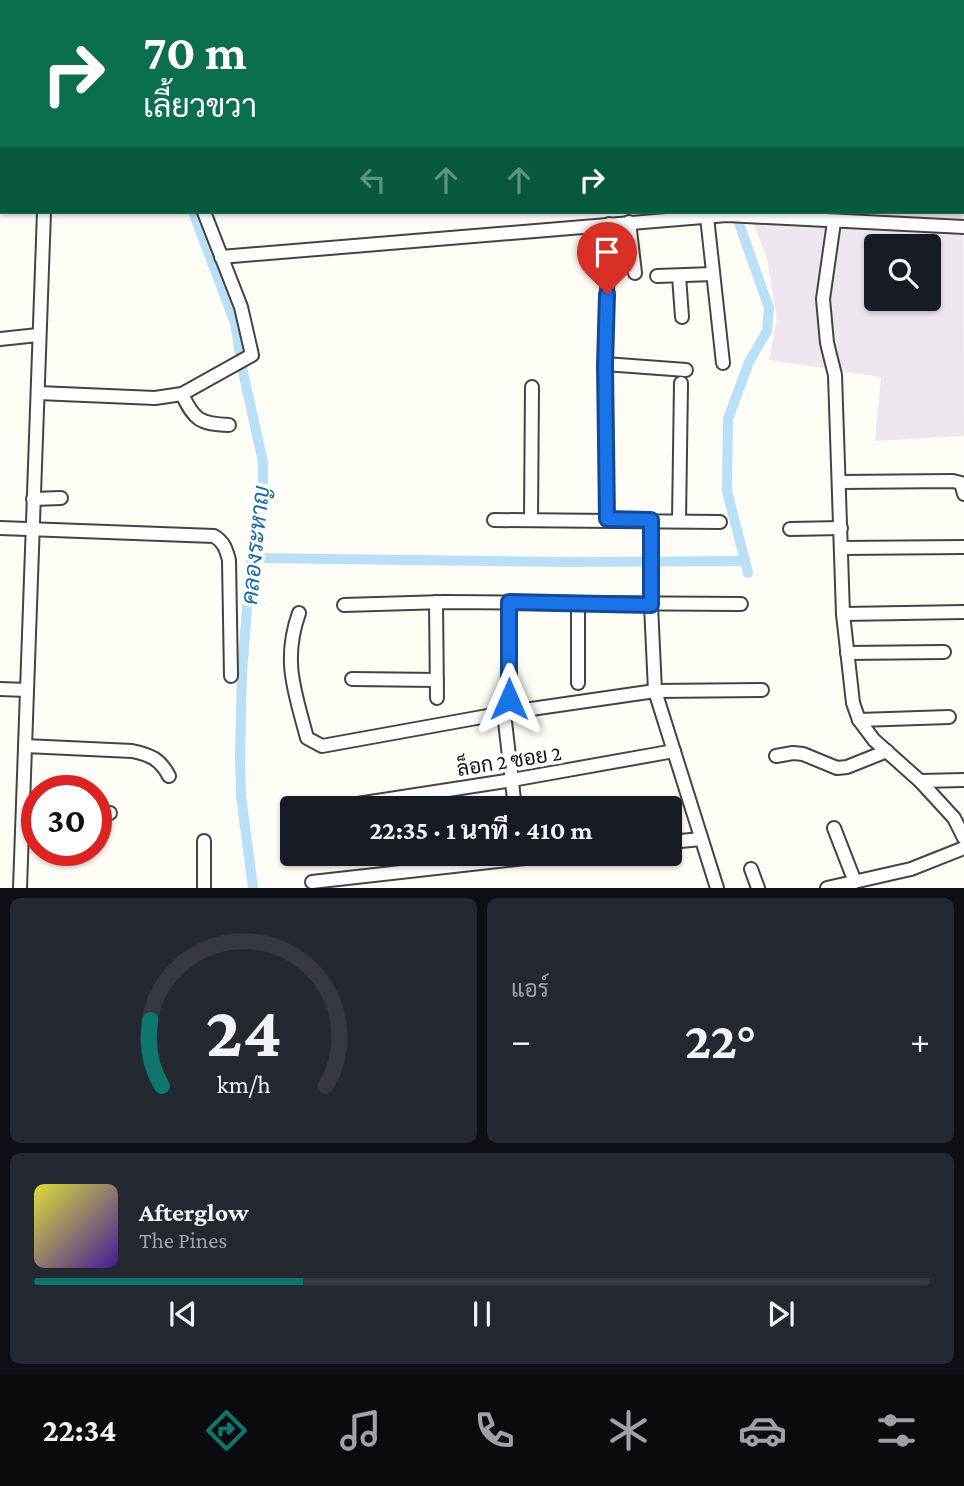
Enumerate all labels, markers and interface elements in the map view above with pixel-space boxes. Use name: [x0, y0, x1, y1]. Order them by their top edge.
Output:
text: 70 m: [143, 25, 247, 80]
icon: right: [28, 28, 119, 119]
text: เลี้ยวขวา: [143, 88, 257, 124]
icon: left: [354, 161, 392, 199]
icon: ahead: [427, 161, 465, 199]
icon: ahead: [500, 161, 538, 199]
icon: right: [573, 161, 611, 199]
pin: [577, 222, 637, 294]
icon: arrive: [588, 233, 626, 271]
map controls: [864, 234, 941, 311]
button: search: [864, 234, 941, 311]
water label: คลองระหาญ: [236, 484, 275, 606]
position arrow: [472, 662, 546, 736]
street label: ล็อก 2 ซอย 2: [454, 738, 563, 781]
speed limit sign: 30: [21, 775, 112, 866]
text: 22:35 · 1 นาที · 410 m: [369, 816, 593, 845]
text: แอร์: [511, 976, 549, 1002]
text: 24: [205, 992, 282, 1073]
text: 22°: [685, 1011, 756, 1069]
text: −: [511, 1019, 531, 1061]
text: +: [910, 1019, 930, 1061]
text: km/h: [217, 1071, 270, 1098]
text: Afterglow: [139, 1198, 249, 1227]
text: The Pines: [139, 1227, 227, 1253]
icon: previous: [164, 1295, 202, 1333]
icon: pause: [463, 1295, 501, 1333]
icon: next: [762, 1295, 800, 1333]
icon: directions: [202, 1406, 251, 1455]
icon: music: [336, 1406, 385, 1455]
icon: phone: [470, 1406, 519, 1455]
icon: climate: [604, 1406, 653, 1455]
icon: car: [738, 1406, 787, 1455]
icon: filters: [872, 1406, 921, 1455]
text: 22:34: [43, 1412, 117, 1448]

